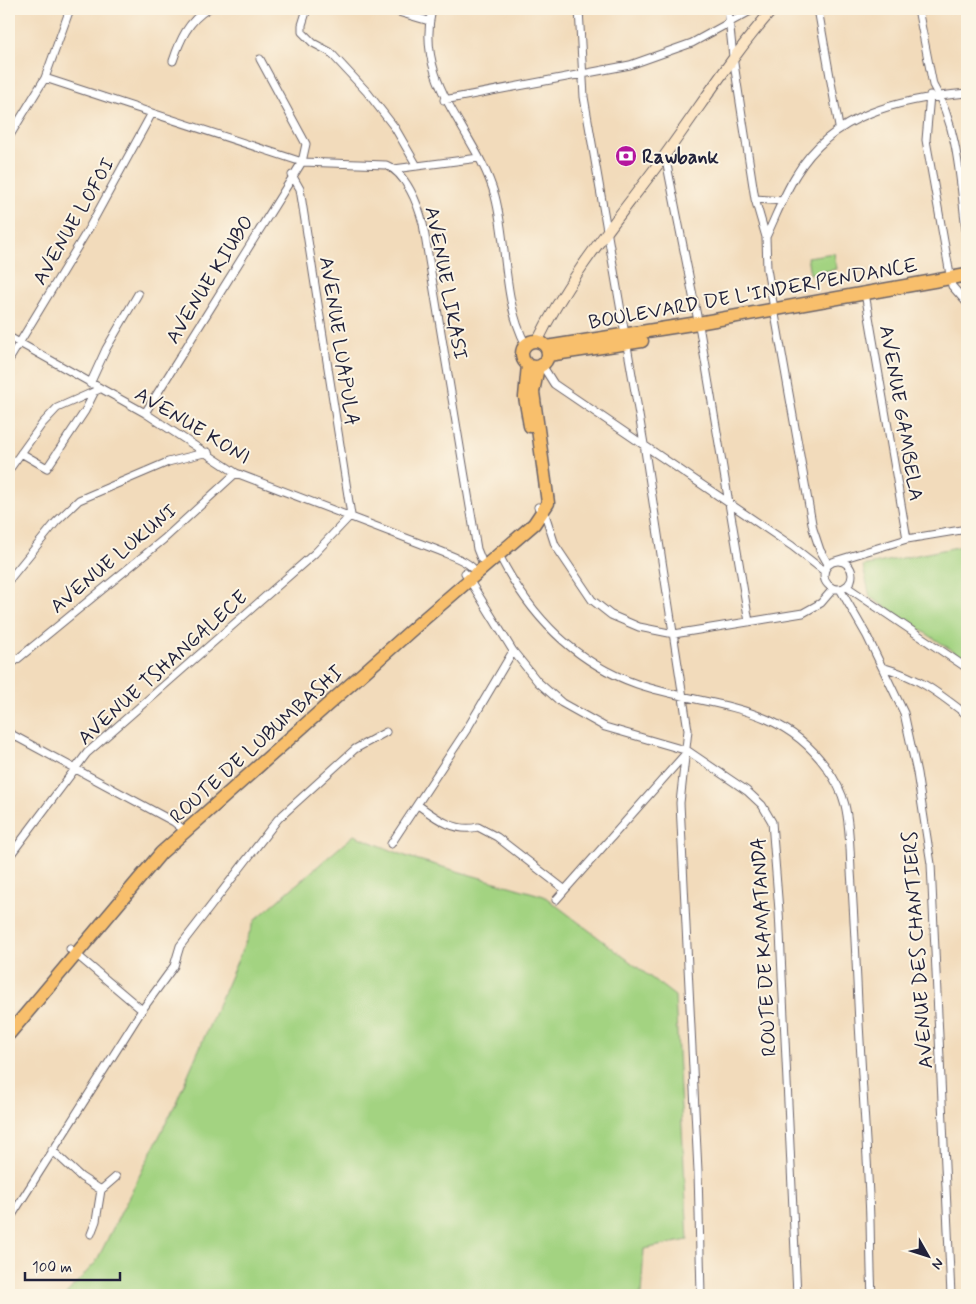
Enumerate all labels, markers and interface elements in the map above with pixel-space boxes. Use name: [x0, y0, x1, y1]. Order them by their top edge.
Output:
bank icon: Rawbank: [614, 144, 638, 168]
place label: Rawbank: [642, 144, 719, 171]
street label: AVENUE LOFOI: [27, 153, 122, 290]
street label: AVENUE LIKASI: [417, 204, 474, 362]
street label: AVENUE KIUBO: [160, 210, 261, 349]
street label: BOULEVARD DE L'INDERPENDANCE: [587, 252, 920, 337]
street label: AVENUE LUAPULA: [312, 255, 365, 428]
street label: AVENUE GAMBELA: [872, 323, 929, 503]
street label: AVENUE KONI: [129, 381, 255, 471]
street label: AVENUE LUKUNI: [45, 498, 183, 620]
street label: AVENUE TSHANGALECE: [72, 585, 254, 752]
street label: ROUTE DE LUBUMBASHI: [164, 659, 350, 831]
street label: AVENUE DES CHANTIERS: [897, 830, 940, 1069]
street label: ROUTE DE KAMATANDA: [745, 837, 784, 1057]
north arrow: [904, 1232, 954, 1282]
scale bar: [25, 1249, 120, 1281]
text: N: [927, 1254, 947, 1273]
text: 100 m: [32, 1258, 72, 1278]

